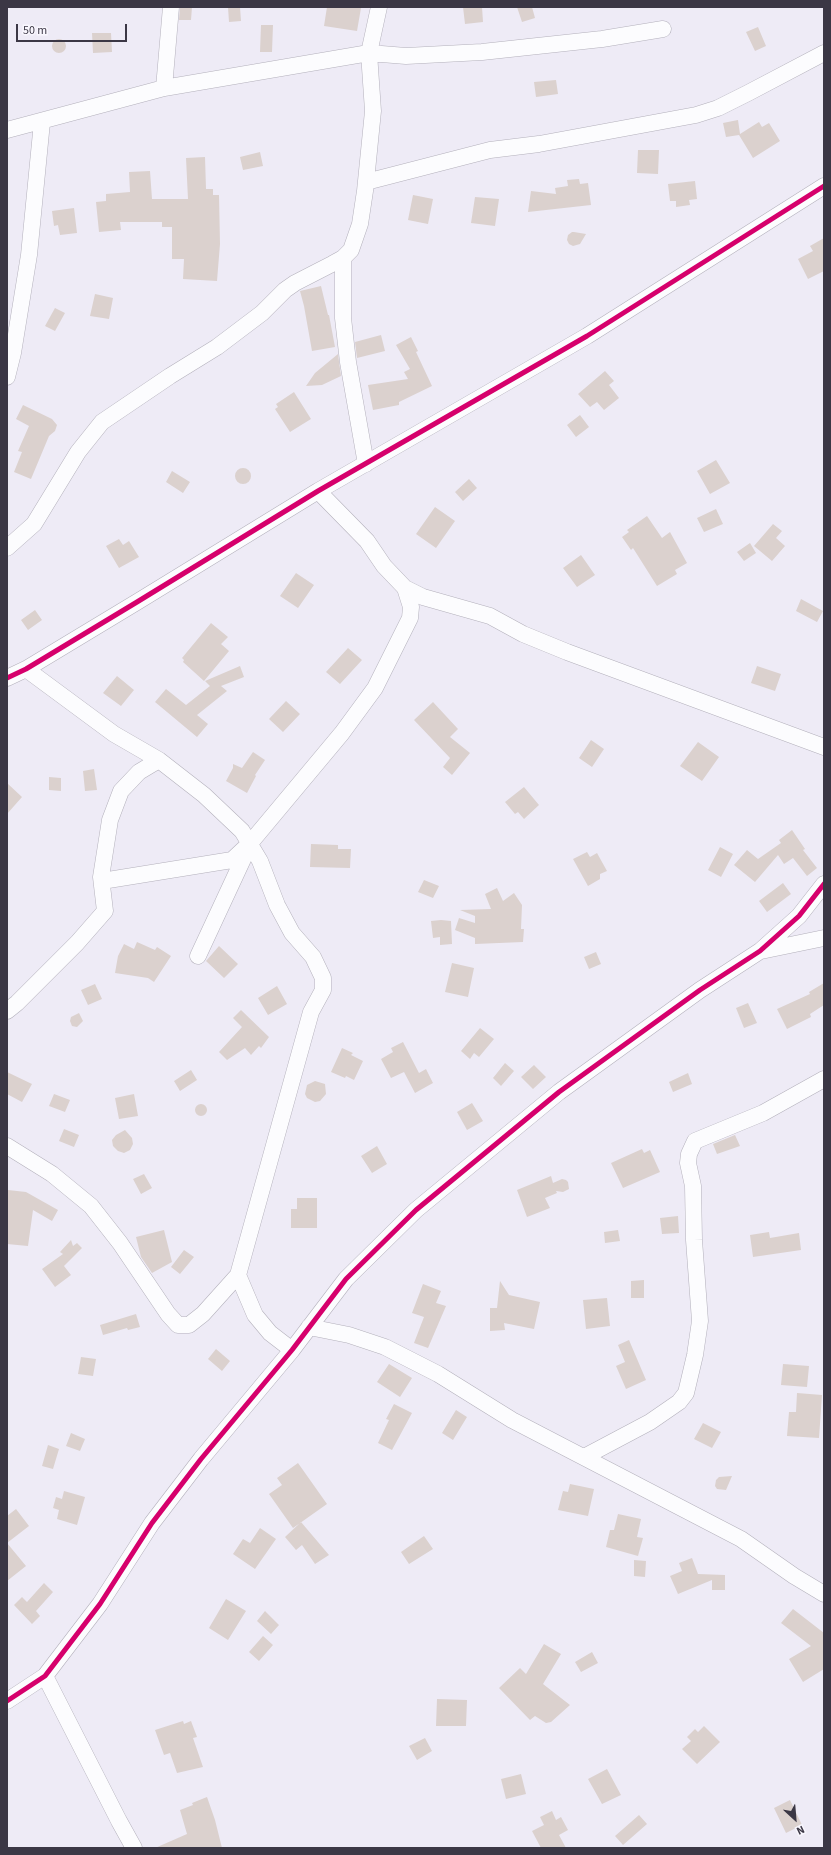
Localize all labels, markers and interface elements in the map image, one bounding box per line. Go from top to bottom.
scale bar [18,16,129,42]
text: 50 m [23,22,47,39]
north arrow [775,1799,815,1839]
text: N [794,1822,807,1839]

